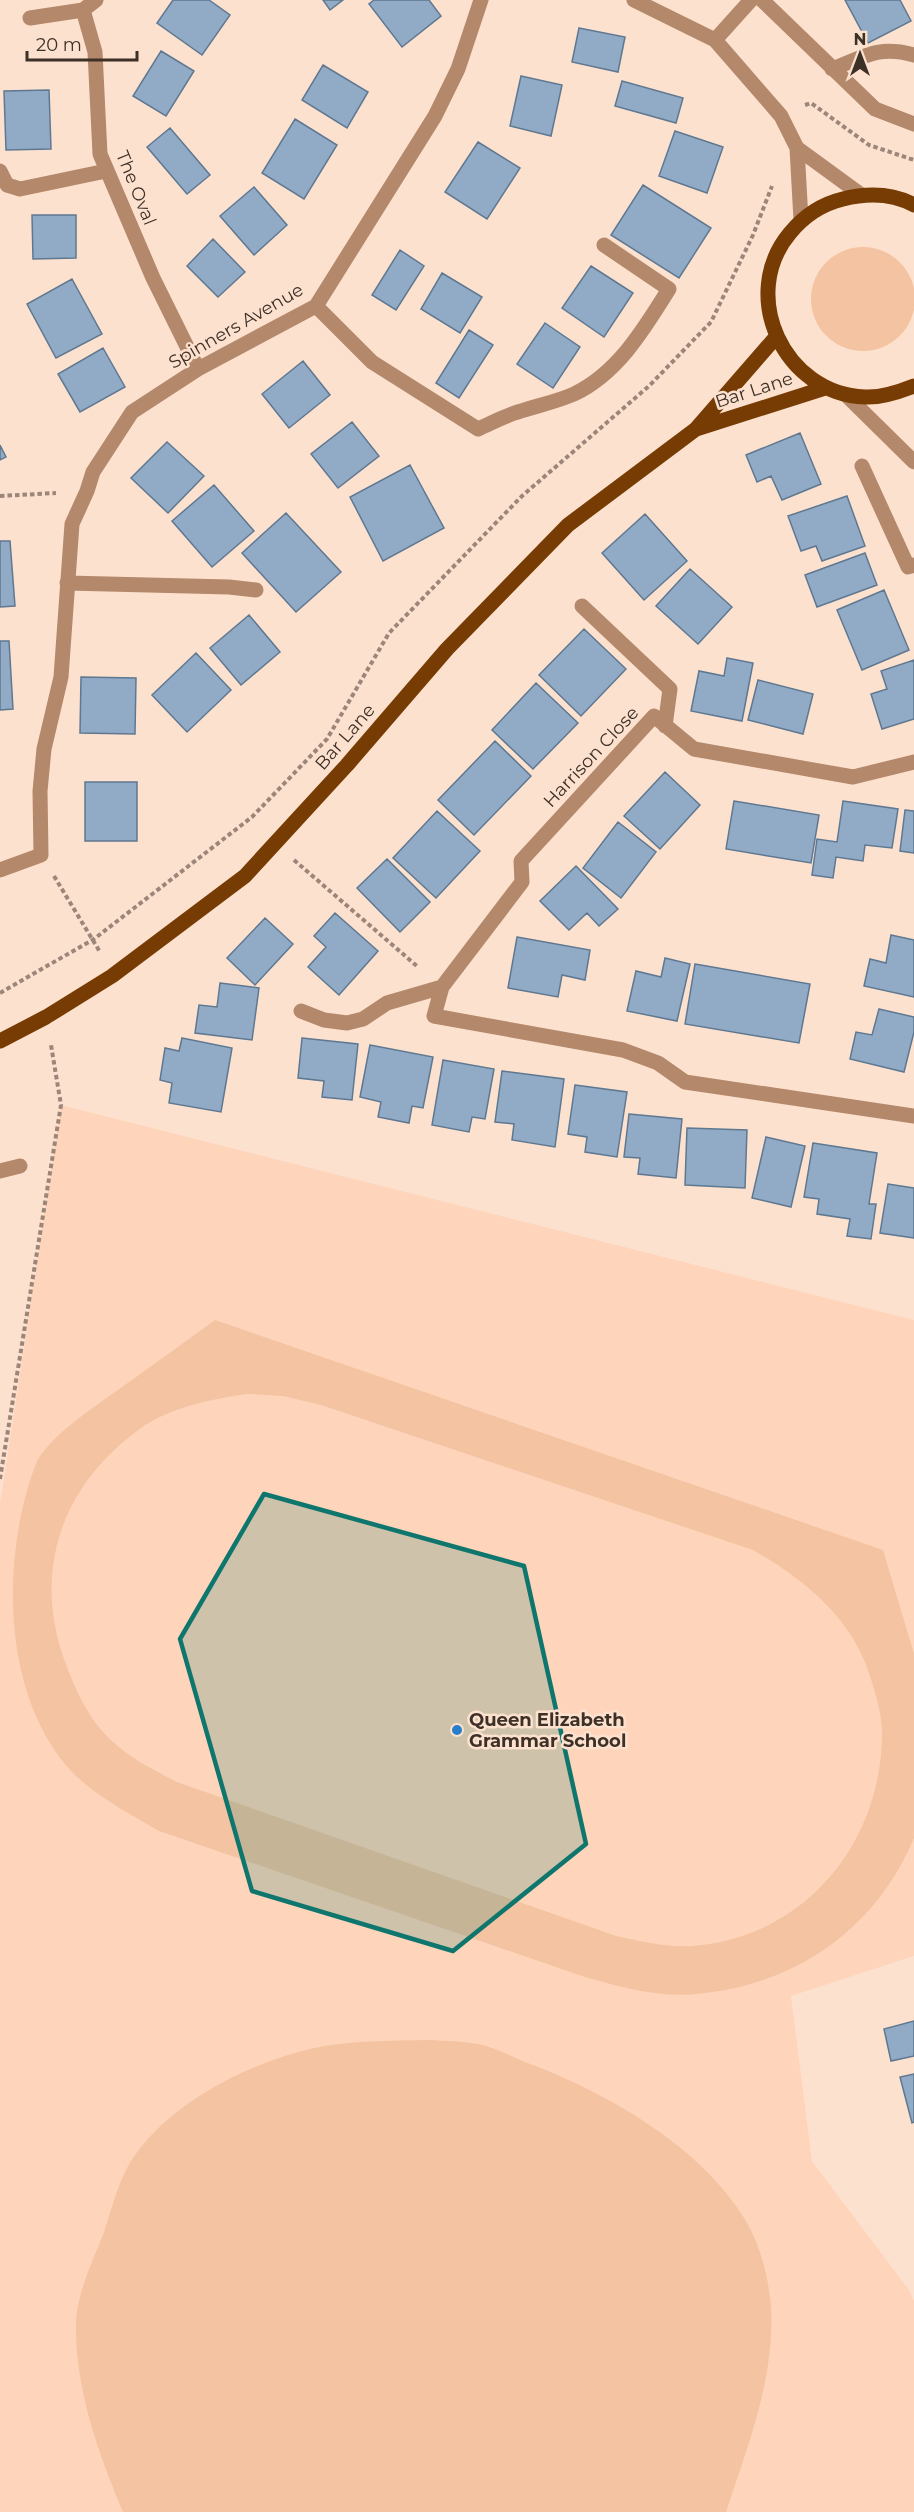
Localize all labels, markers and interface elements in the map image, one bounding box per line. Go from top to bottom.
scale bar [27,24,136,62]
north arrow [830,24,890,84]
text: N [854,30,866,49]
text: 20 m [36,34,82,56]
street label: The Oval [111,148,161,228]
street label: Spinners Avenue [165,278,307,374]
street label: Bar Lane [712,367,796,413]
street label: Bar Lane [310,699,380,775]
street label: Harrison Close [539,702,643,812]
place label: Queen Elizabeth Grammar School [469,1709,626,1752]
marker: Queen Elizabeth Grammar School [450,1723,464,1737]

